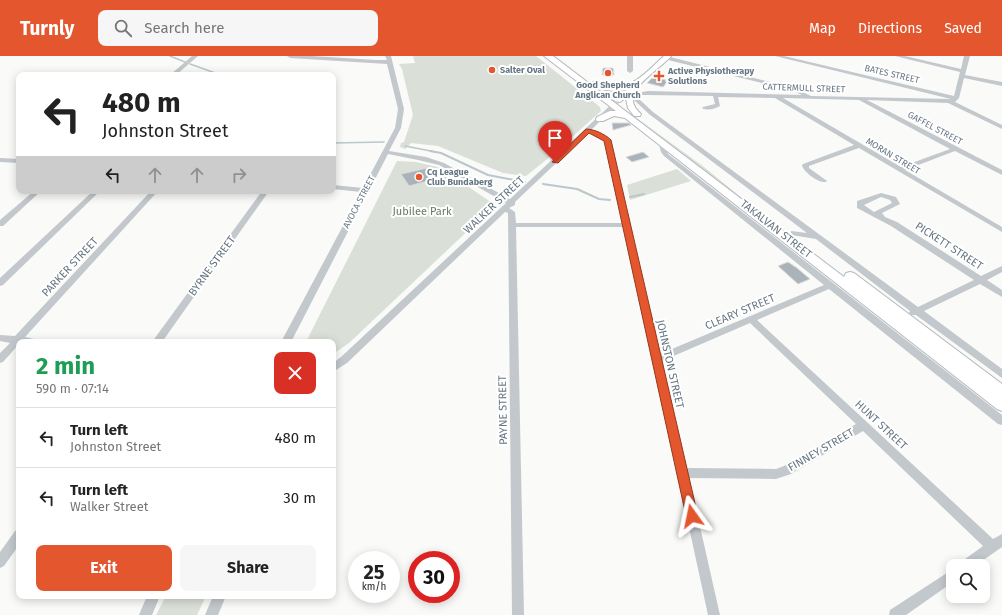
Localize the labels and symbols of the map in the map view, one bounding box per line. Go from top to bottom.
street label: BATES STREET [864,63,921,85]
marker: Salter Oval [487,65,497,75]
place label: Salter Oval [500,65,545,75]
place label: Active Physiotherapy Solutions [667,66,755,86]
marker: Good Shepherd Anglican Church [603,68,613,78]
marker: Active Physiotherapy Solutions [653,70,665,82]
place label: Good Shepherd Anglican Church [574,80,641,100]
street label: CATTERMULL STREET [762,82,846,94]
street label: GAFFEL STREET [906,109,964,147]
pin [538,121,572,162]
street label: MORAN STREET [864,136,922,176]
place label: Cq League Club Bundaberg [427,167,492,187]
marker: Cq League Club Bundaberg [414,172,424,182]
street label: WALKER STREET [461,173,527,236]
street label: AVOCA STREET [341,174,377,230]
street label: TAKALVAN STREET [738,197,815,261]
park label: Jubilee Park [392,205,452,218]
street label: PICKETT STREET [913,219,986,273]
street label: BYRNE STREET [186,233,238,299]
street label: PARKER STREET [39,234,101,299]
street label: CLEARY STREET [703,291,777,333]
street label: JOHNSTON STREET [653,318,687,410]
street label: PAYNE STREET [496,375,510,445]
street label: HUNT STREET [852,398,910,453]
street label: FINNEY STREET [786,426,857,474]
position arrow [671,495,713,537]
speed limit sign: 30 [408,551,460,603]

